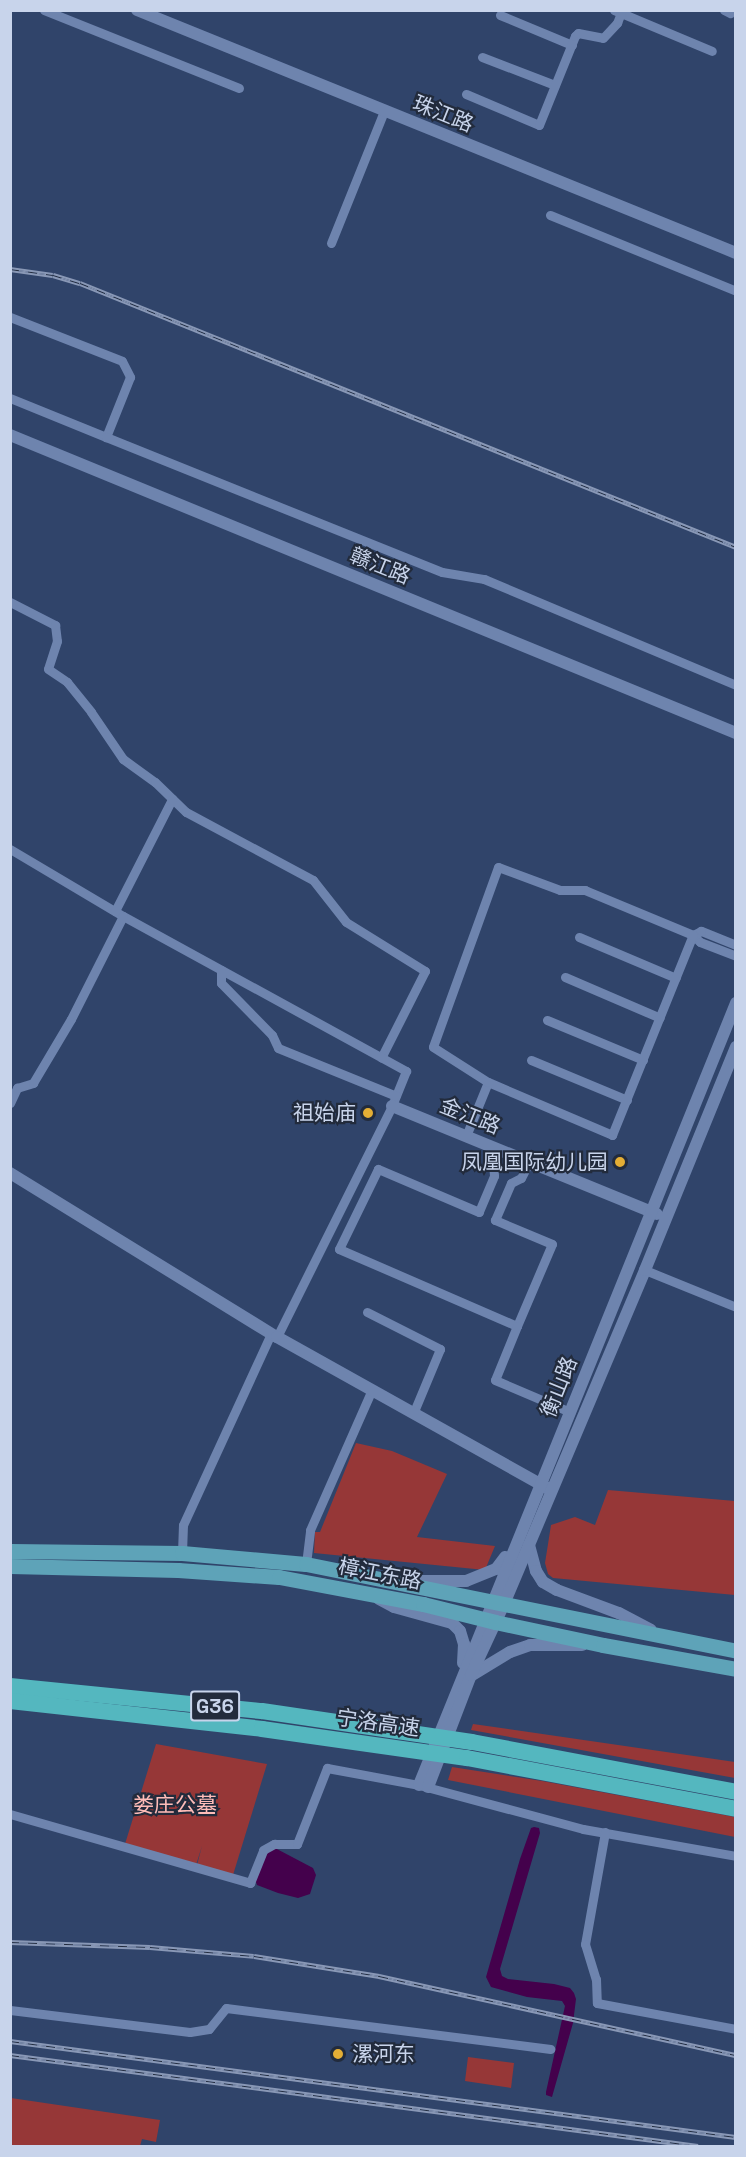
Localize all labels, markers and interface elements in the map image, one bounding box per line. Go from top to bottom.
street label: 珠江路 [409,91,477,137]
street label: 赣江路 [346,543,414,589]
street label: 金江路 [436,1093,504,1139]
place label: 祖始庙 [293,1100,356,1126]
marker: 祖始庙 [361,1106,375,1120]
place label: 凤凰国际幼儿园 [461,1149,608,1175]
marker: 凤凰国际幼儿园 [613,1155,627,1169]
street label: 衡山路 [536,1353,582,1421]
street label: 樟江东路 [336,1554,424,1594]
road number: G36 [190,1689,240,1723]
street label: 宁洛高速 [335,1705,421,1741]
park label: 娄庄公墓 [133,1792,217,1818]
place label: 漯河东 [352,2041,415,2067]
marker: 漯河东 [329,2045,347,2063]

